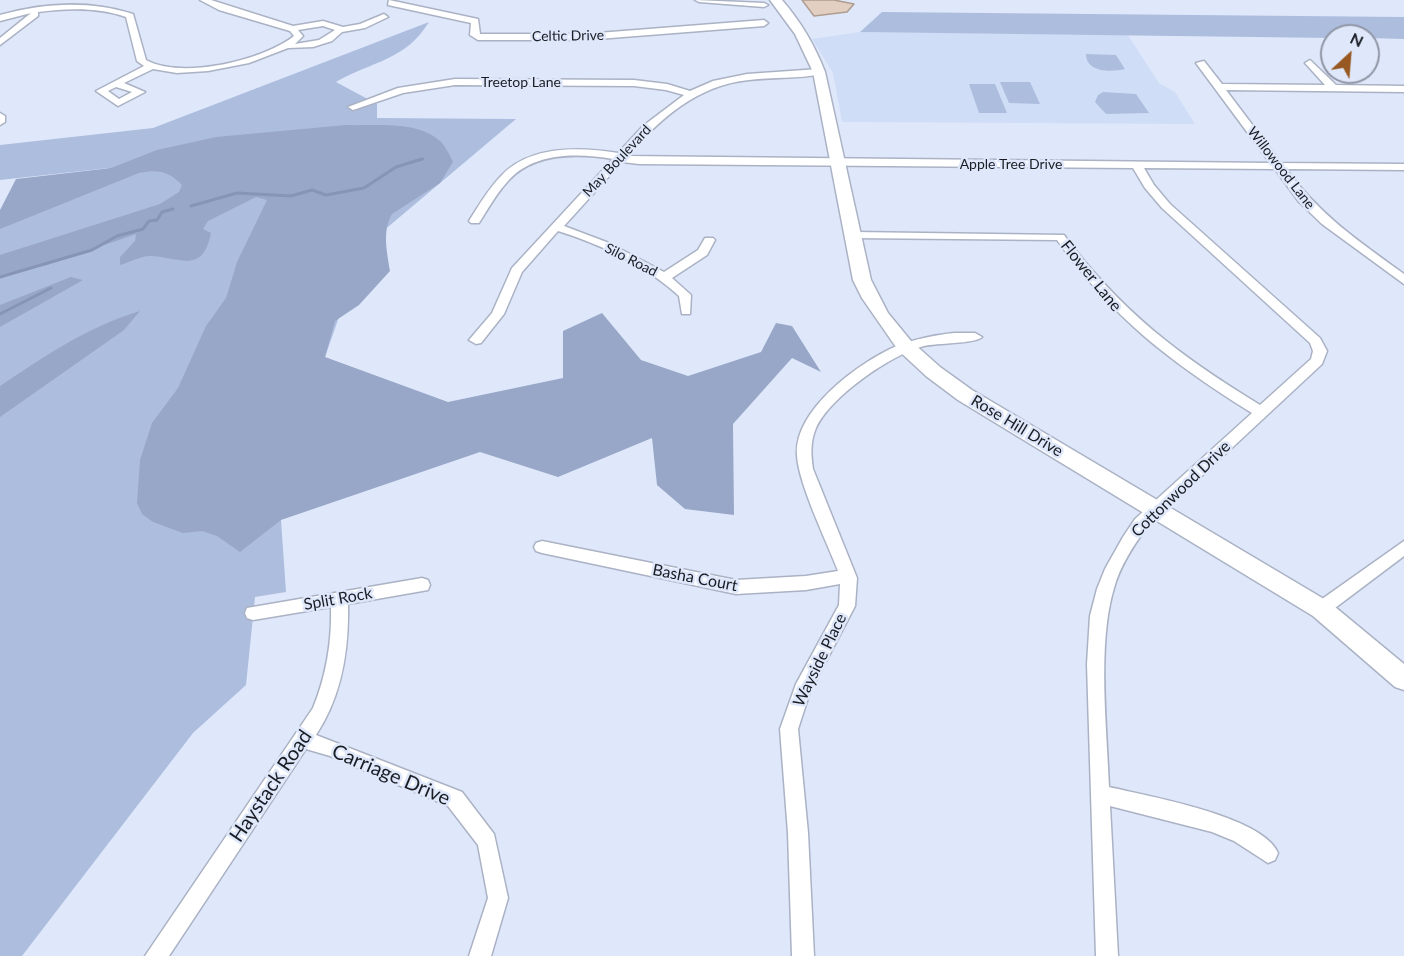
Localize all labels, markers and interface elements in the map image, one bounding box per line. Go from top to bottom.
north arrow [1320,24,1380,84]
street label: Celtic Drive [532,27,604,45]
text: N [1348,28,1367,50]
street label: Treetop Lane [481,74,561,90]
street label: May Boulevard [579,122,655,200]
street label: Willowood Lane [1244,124,1318,212]
street label: Apple Tree Drive [960,156,1062,172]
street label: Flower Lane [1056,237,1126,315]
street label: Silo Road [602,240,660,280]
street label: Rose Hill Drive [968,391,1066,461]
street label: Cottonwood Drive [1128,437,1234,541]
street label: Basha Court [651,560,739,596]
street label: Split Rock [302,584,374,614]
street label: Wayside Place [789,610,851,710]
street label: Haystack Road [225,726,317,846]
street label: Carriage Drive [328,739,454,811]

